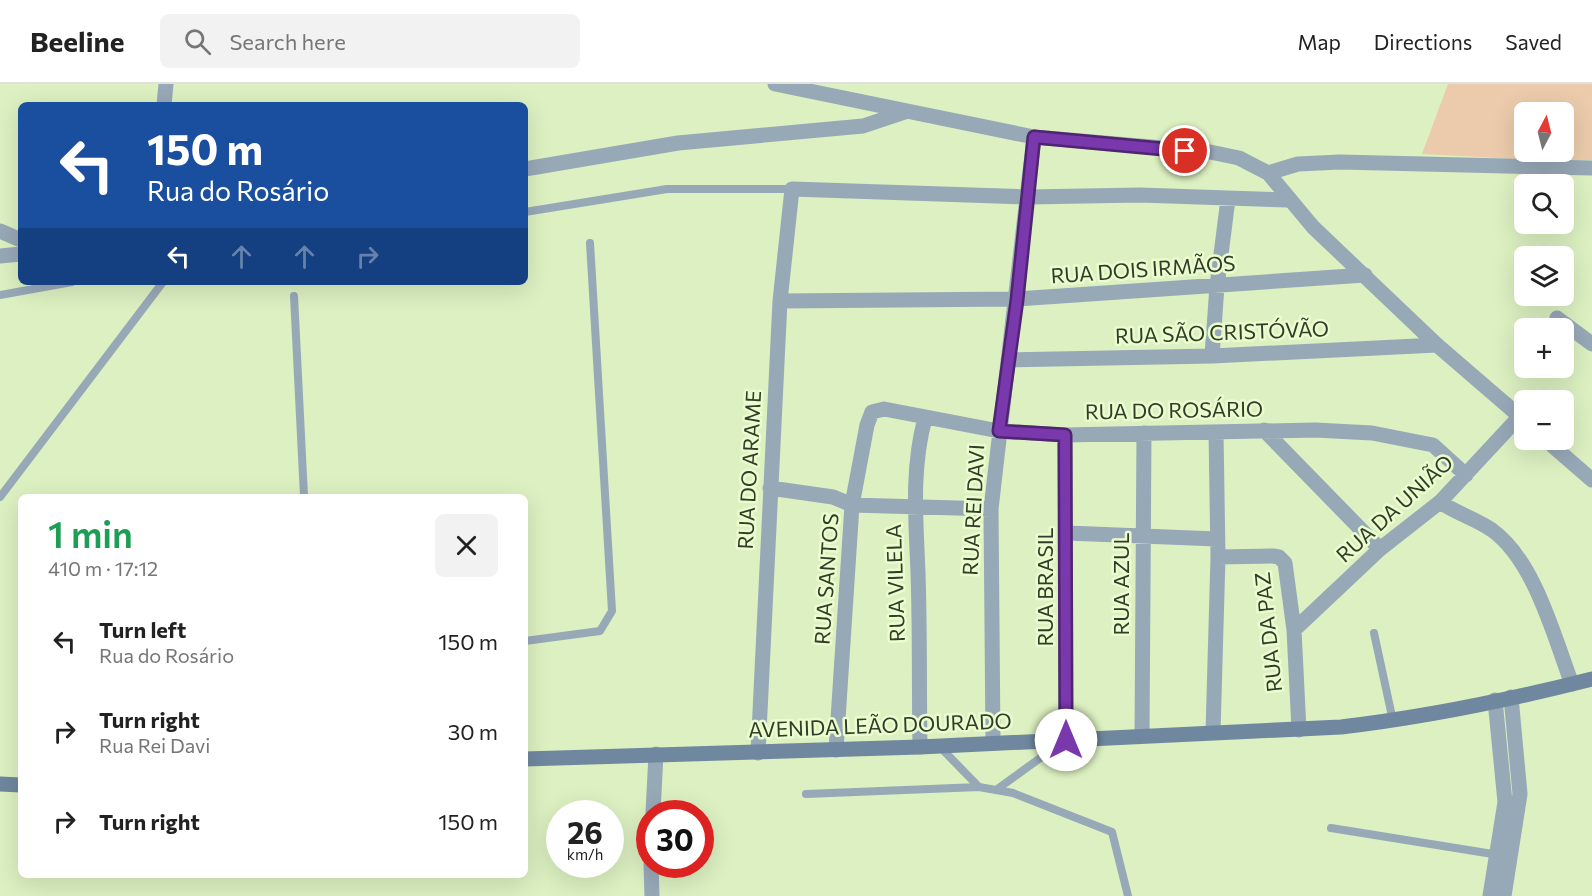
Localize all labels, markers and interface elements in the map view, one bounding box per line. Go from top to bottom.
search box [160,14,580,68]
text: Beeline [30,24,124,58]
icon: search [181,25,214,58]
text: Search here [229,28,346,55]
text: Map [1298,29,1341,54]
text: Directions [1374,29,1472,54]
text: Saved [1505,29,1562,54]
north arrow [1514,102,1574,162]
map controls [1514,102,1574,450]
text: 150 m [147,122,263,174]
pin [1159,125,1210,176]
icon: left [48,126,126,204]
icon: arrive [1168,134,1201,167]
text: Rua do Rosário [147,174,329,207]
button: search [1514,174,1574,234]
icon: left [162,240,195,273]
icon: ahead [225,240,258,273]
icon: ahead [288,240,321,273]
icon: right [351,240,384,273]
button: layers [1514,246,1574,306]
street label: RUA DOIS IRMÃOS [1050,250,1236,287]
street label: RUA SÃO CRISTÓVÃO [1115,315,1329,348]
button: + [1514,318,1574,378]
street label: RUA DO ARAME [732,390,765,550]
button: − [1514,390,1574,450]
street label: RUA DO ROSÁRIO [1085,395,1263,424]
street label: RUA REI DAVI [957,444,988,576]
street label: RUA DA UNIÃO [1331,449,1457,567]
text: 1 min [48,511,133,555]
street label: RUA SANTOS [808,512,843,645]
button: close [435,514,498,577]
street label: RUA VILELA [880,524,909,643]
street label: RUA BRASIL [1032,527,1057,647]
street label: RUA AZUL [1108,533,1133,635]
text: 410 m · 17:12 [48,556,158,580]
street label: RUA DA PAZ [1249,571,1286,694]
text: Turn left [99,616,186,643]
icon: left [48,625,81,658]
text: 150 m [438,628,498,655]
text: Rua do Rosário [99,643,234,667]
text: Turn right [99,706,200,733]
street label: AVENIDA LEÃO DOURADO [748,707,1012,742]
position arrow [1034,708,1098,772]
icon: right [48,715,81,748]
text: 30 m [448,718,498,745]
text: Rua Rei Davi [99,733,210,757]
speed limit sign: 30 [636,800,714,878]
icon: right [48,805,81,838]
text: Turn right [99,808,200,835]
text: 150 m [438,808,498,835]
text: 26 [567,813,603,850]
text: km/h [567,845,603,863]

